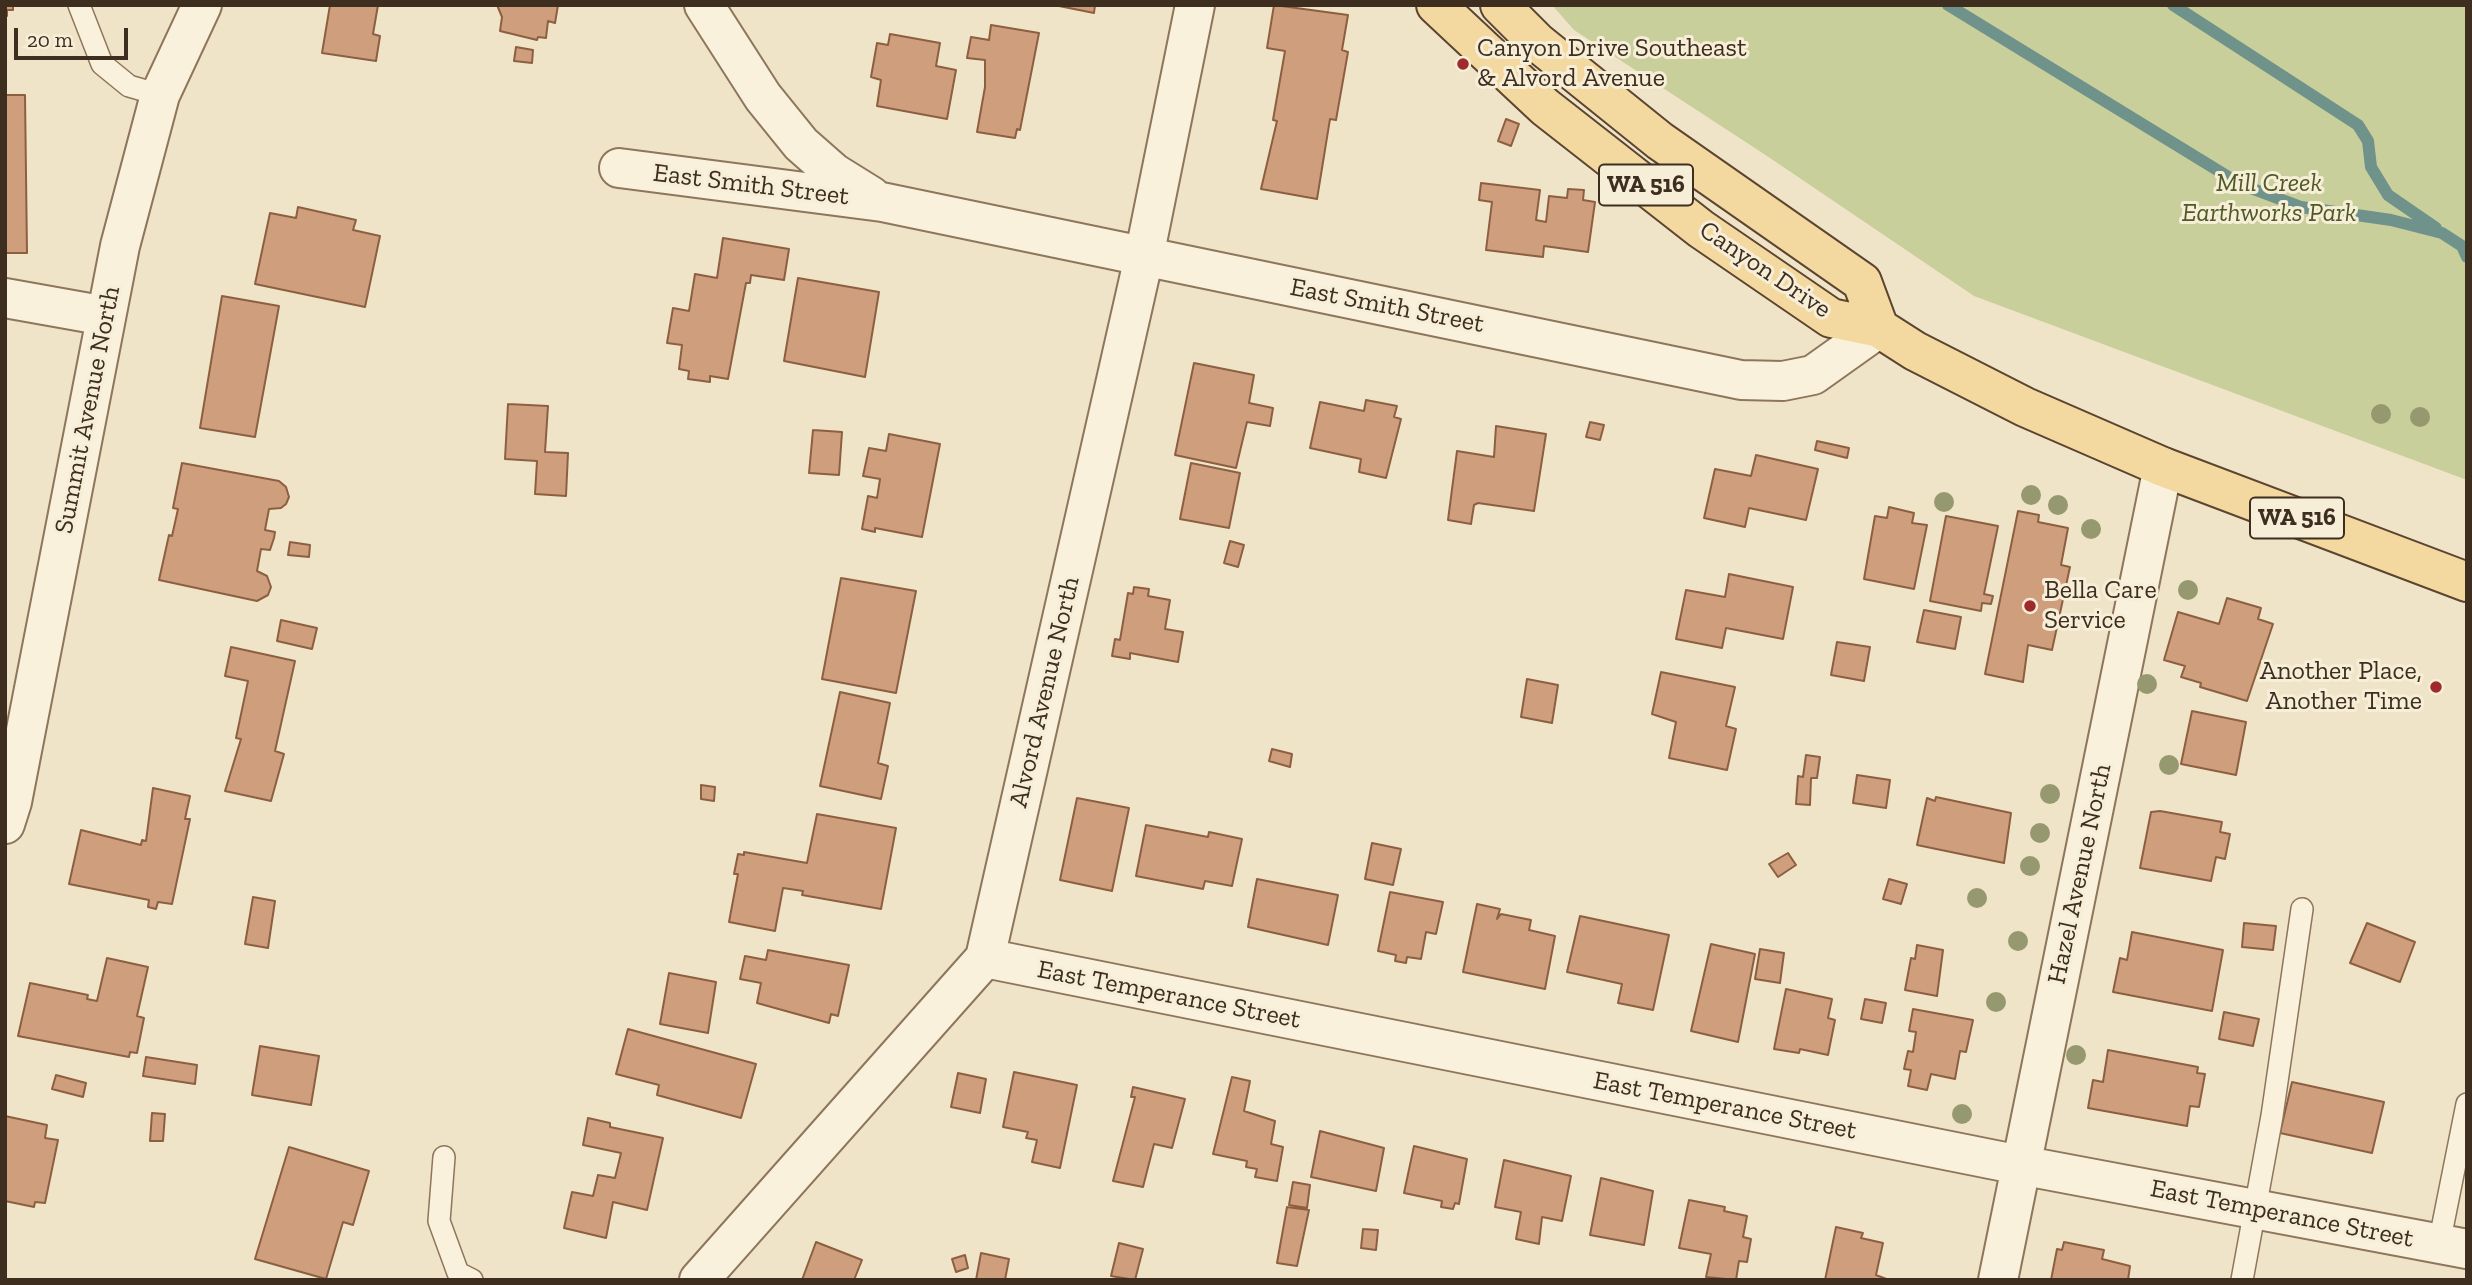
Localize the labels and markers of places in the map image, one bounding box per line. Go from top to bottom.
place label: Canyon Drive Southeast & Alvord Avenue [1477,33,1747,94]
marker: Canyon Drive Southeast & Alvord Avenue [1455,56,1471,72]
place label: Bella Care Service [2044,575,2157,636]
marker: Bella Care Service [2022,598,2038,614]
place label: Another Place, Another Time [2260,656,2422,718]
marker: Another Place, Another Time [2428,679,2444,695]

